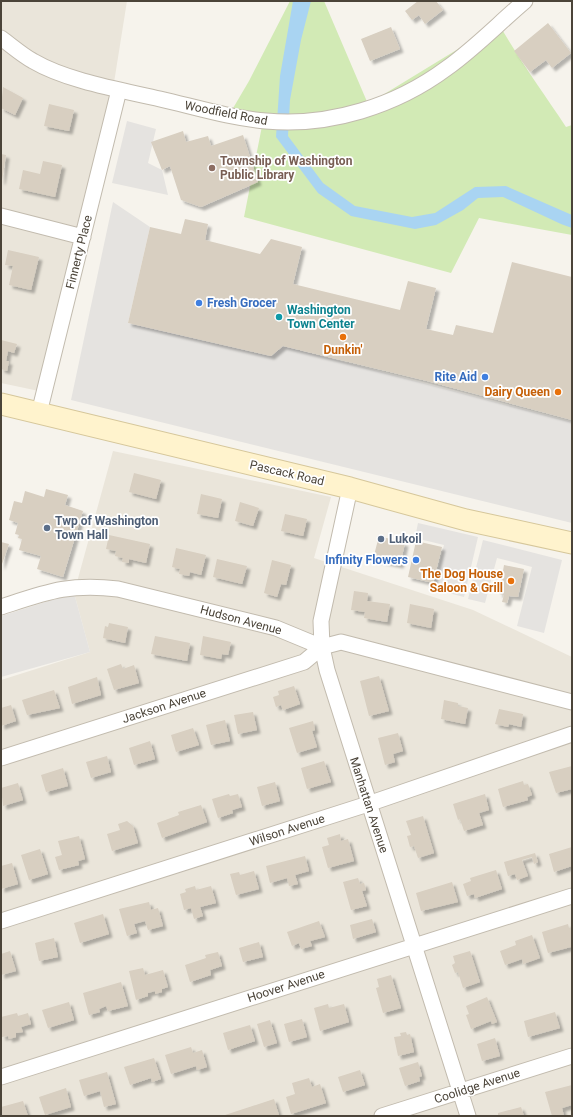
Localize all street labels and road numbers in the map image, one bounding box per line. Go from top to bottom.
street label: Woodfield Road [183,98,269,128]
street label: Finnerty Place [63,214,95,290]
street label: Pascack Road [248,458,326,488]
street label: Hudson Avenue [199,602,283,638]
street label: Jackson Avenue [120,686,208,726]
street label: Manhattan Avenue [347,755,391,855]
street label: Wilson Avenue [248,811,326,849]
street label: Hoover Avenue [246,967,326,1005]
street label: Coolidge Avenue [432,1066,522,1106]

